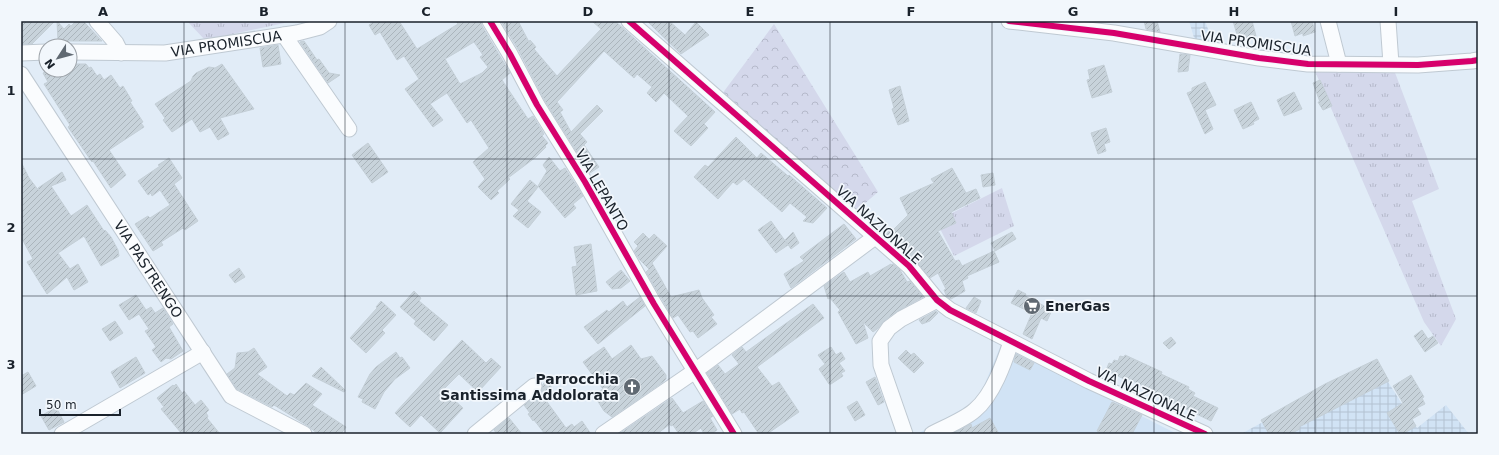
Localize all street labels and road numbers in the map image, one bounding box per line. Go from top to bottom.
street label: VIA PROMISCUA [170,27,283,60]
street label: VIA PROMISCUA [1200,27,1313,59]
street label: VIA LEPANTO [572,146,632,234]
street label: VIA NAZIONALE [833,183,925,267]
street label: VIA PASTRENGO [111,217,186,321]
street label: VIA NAZIONALE [1093,364,1199,424]

